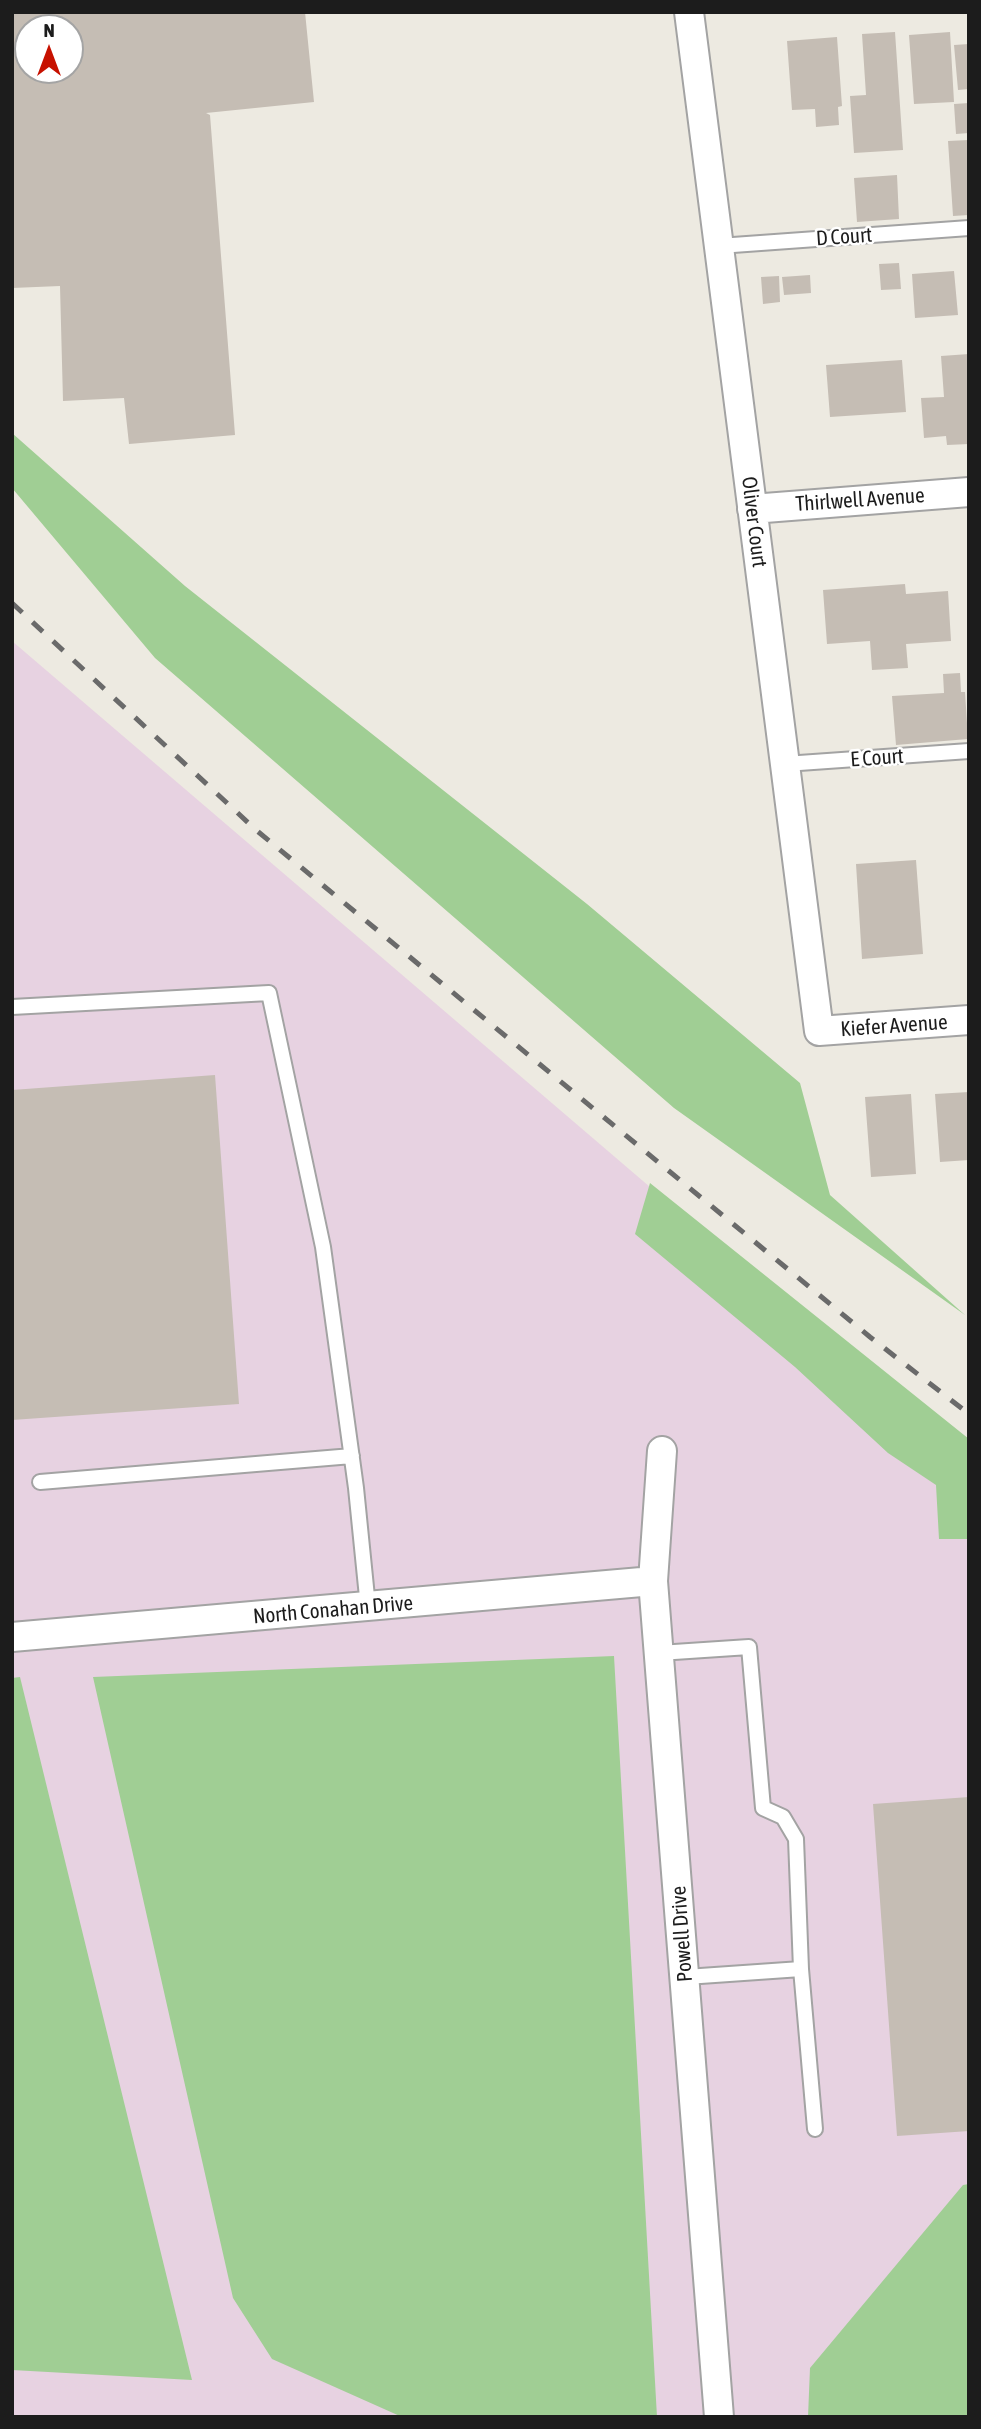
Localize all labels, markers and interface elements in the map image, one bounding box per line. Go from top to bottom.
north arrow [14,14,84,84]
text: N [43,19,55,41]
street label: D Court [815,222,873,252]
street label: Oliver Court [736,475,772,569]
street label: Thirlwell Avenue [795,483,925,517]
street label: E Court [850,744,904,772]
street label: Kiefer Avenue [840,1010,948,1042]
street label: North Conahan Drive [252,1590,414,1630]
street label: Powell Drive [666,1885,698,1983]

